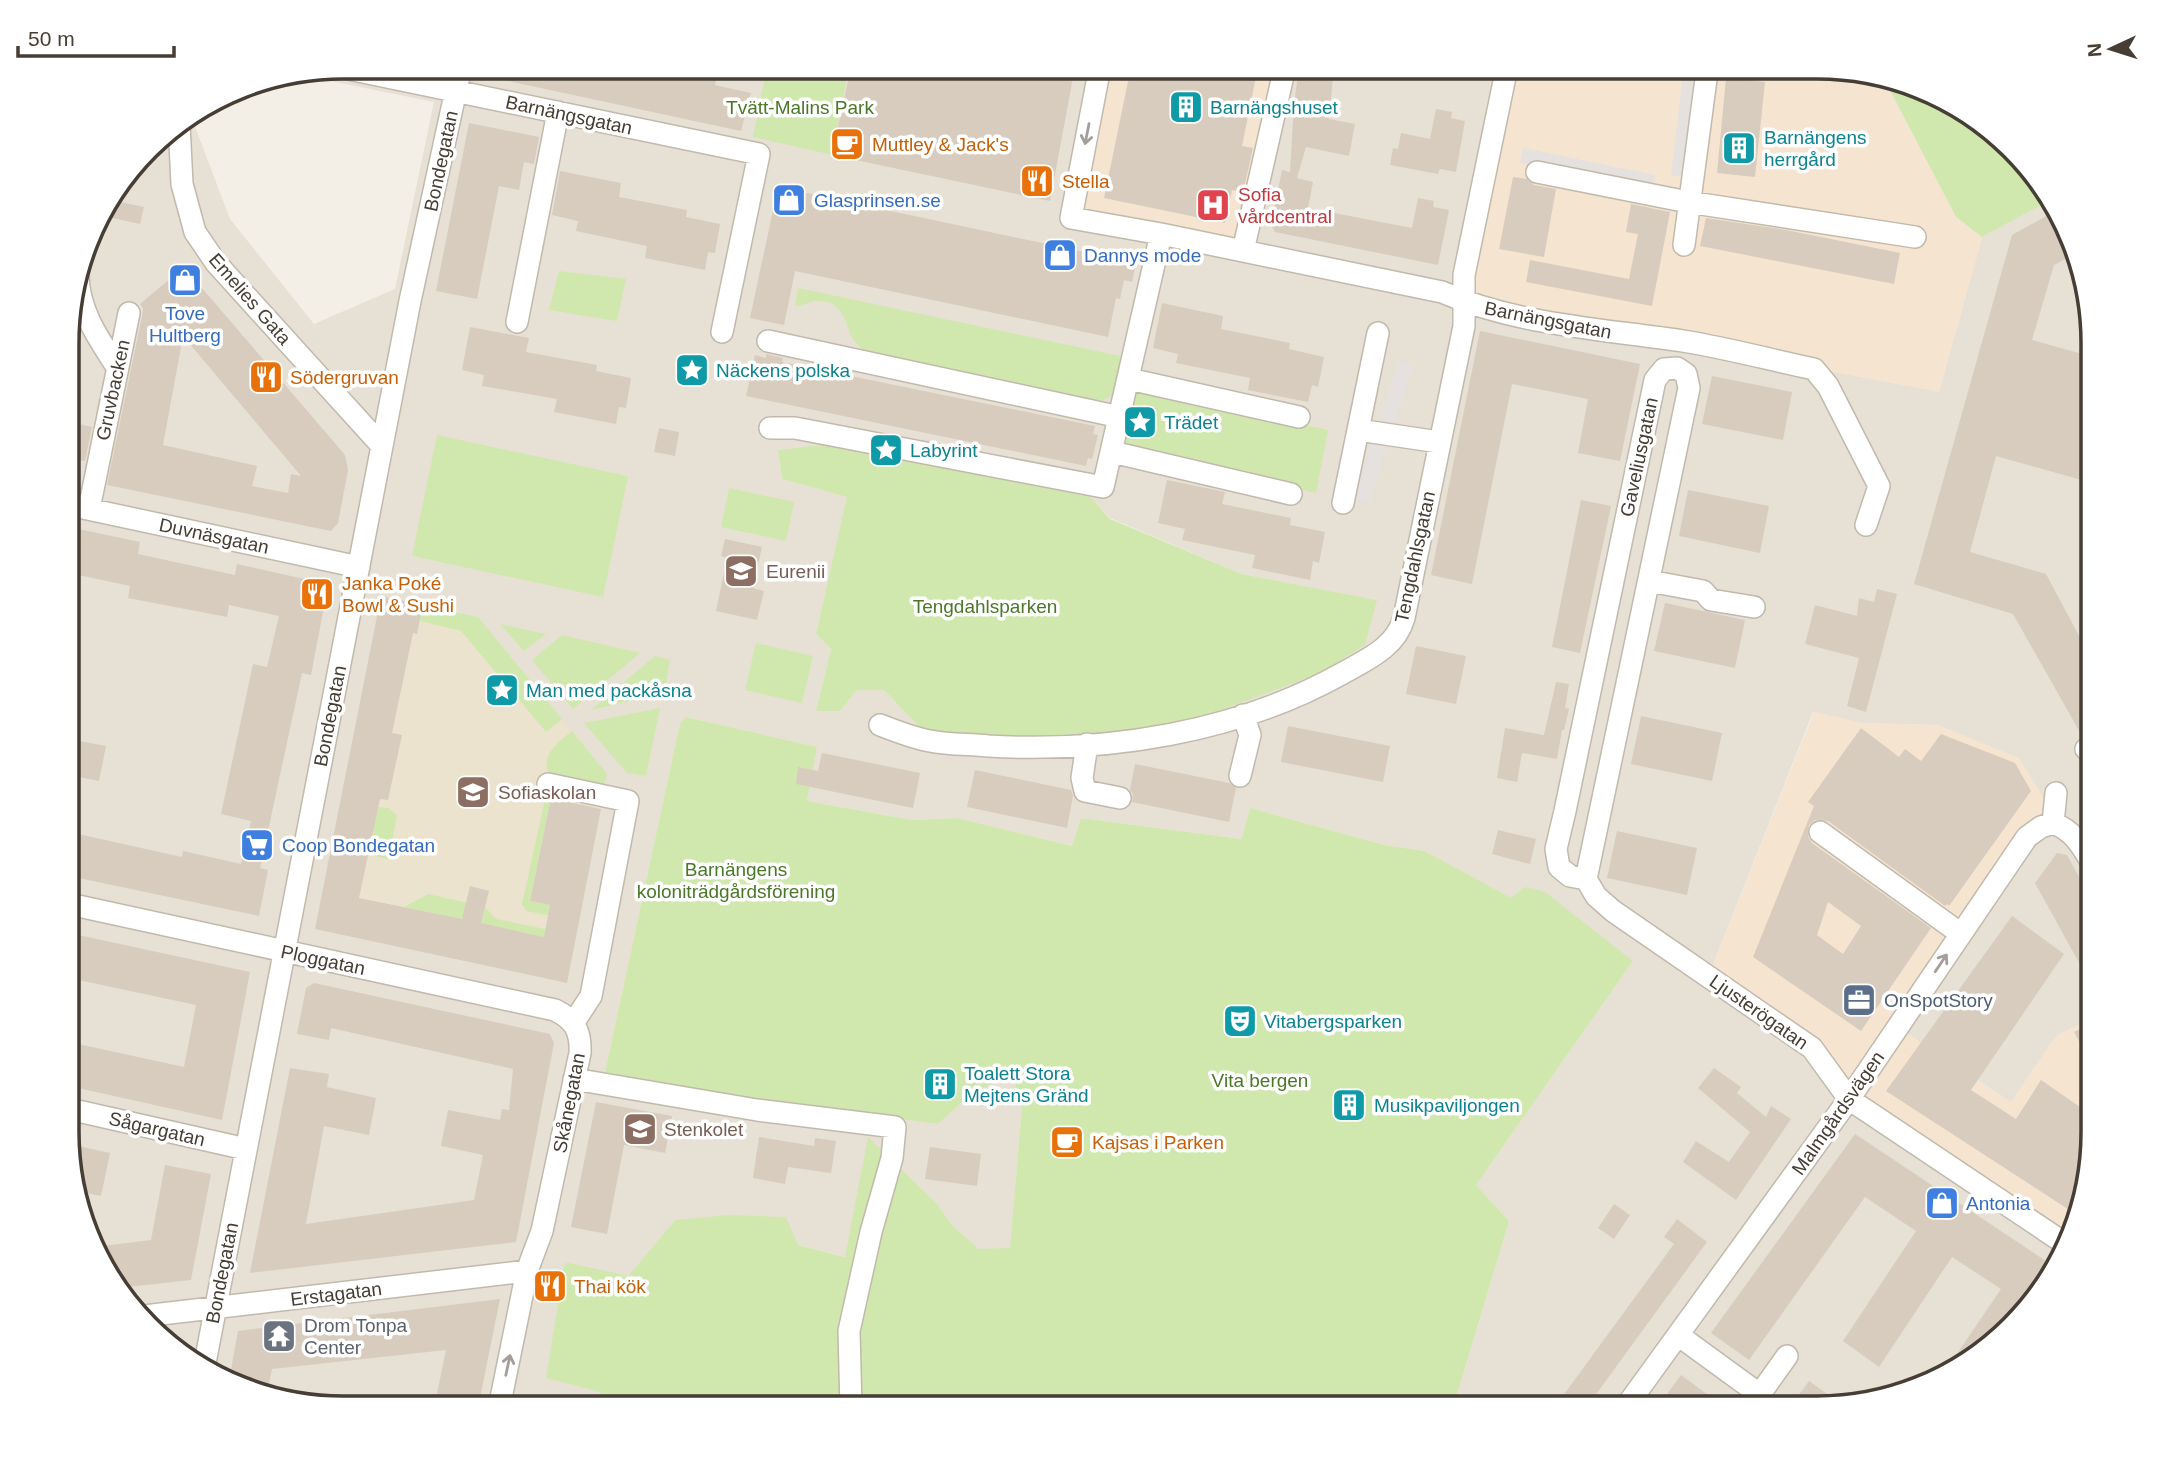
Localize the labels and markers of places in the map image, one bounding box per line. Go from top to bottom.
building icon: Barnängshuset [1167,88,1205,126]
place label: Barnängshuset [1210,97,1339,118]
cafe icon: Muttley & Jack's [828,125,866,163]
place label: Barnängens herrgård [1764,127,1866,170]
building icon: Barnängens herrgård [1720,129,1758,167]
place label: Muttley & Jack's [872,134,1009,155]
restaurant icon: Stella [1018,162,1056,200]
place label: Stella [1062,171,1110,192]
shop icon: Glasprinsen.se [770,181,808,219]
place label: Sofia vårdcentral [1238,184,1332,227]
hospital icon: Sofia vårdcentral [1194,186,1232,224]
place label: Glasprinsen.se [814,190,941,211]
shop icon: Dannys mode [1041,236,1079,274]
place label: Dannys mode [1084,245,1201,266]
shop icon: Tove Hultberg [166,261,204,299]
place label: Tove Hultberg [149,303,221,346]
place icon: Näckens polska [673,351,711,389]
restaurant icon: Södergruvan [247,358,285,396]
place label: Näckens polska [716,360,851,381]
place label: Södergruvan [290,367,399,388]
place icon: Trädet [1121,403,1159,441]
place label: Trädet [1164,412,1219,433]
place icon: Labyrint [867,431,905,469]
place label: Labyrint [910,440,978,461]
school or university icon: Eurenii [722,552,760,590]
place label: Eurenii [766,561,825,582]
place label: Janka Poké Bowl & Sushi [342,573,454,616]
restaurant icon: Janka Poké Bowl & Sushi [298,575,336,613]
place icon: Man med packåsna [483,671,521,709]
place label: Man med packåsna [526,680,692,701]
school or university icon: Sofiaskolan [454,773,492,811]
place label: Sofiaskolan [498,782,596,803]
supermarket icon: Coop Bondegatan [238,826,276,864]
place label: Coop Bondegatan [282,835,435,856]
office icon: OnSpotStory [1840,981,1878,1019]
place label: OnSpotStory [1884,990,1993,1011]
theatre icon: Vitabergsparken [1221,1002,1259,1040]
place label: Vitabergsparken [1264,1011,1402,1032]
place label: Toalett Stora Mejtens Gränd [964,1063,1089,1106]
building icon: Toalett Stora Mejtens Gränd [921,1065,959,1103]
building icon: Musikpaviljongen [1330,1086,1368,1124]
place label: Musikpaviljongen [1374,1095,1520,1116]
school or university icon: Stenkolet [621,1110,659,1148]
place label: Stenkolet [664,1119,744,1140]
cafe icon: Kajsas i Parken [1048,1123,1086,1161]
place label: Kajsas i Parken [1092,1132,1224,1153]
shop icon: Antonia [1923,1184,1961,1222]
place label: Antonia [1966,1193,2031,1214]
restaurant icon: Thai kök [531,1267,569,1305]
place label: Thai kök [574,1276,646,1297]
place label: Drom Tonpa Center [304,1315,408,1358]
temple icon: Drom Tonpa Center [260,1317,298,1355]

